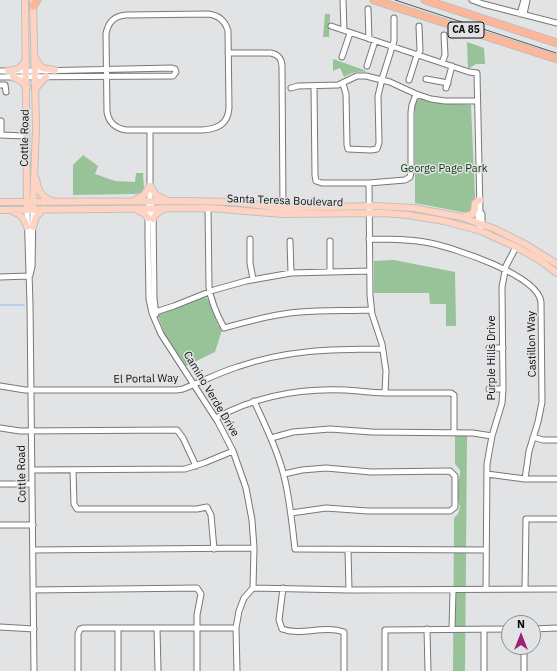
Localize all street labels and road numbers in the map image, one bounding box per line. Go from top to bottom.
road number: CA 85 [448,22,484,38]
street label: Cottle Road [18,109,32,167]
street label: Santa Teresa Boulevard [227,192,343,210]
street label: Castillon Way [525,311,539,377]
street label: Purple Hills Drive [485,316,499,400]
street label: Camino Verde Drive [180,349,242,439]
street label: El Portal Way [113,372,179,386]
street label: Cottle Road [15,445,29,503]

